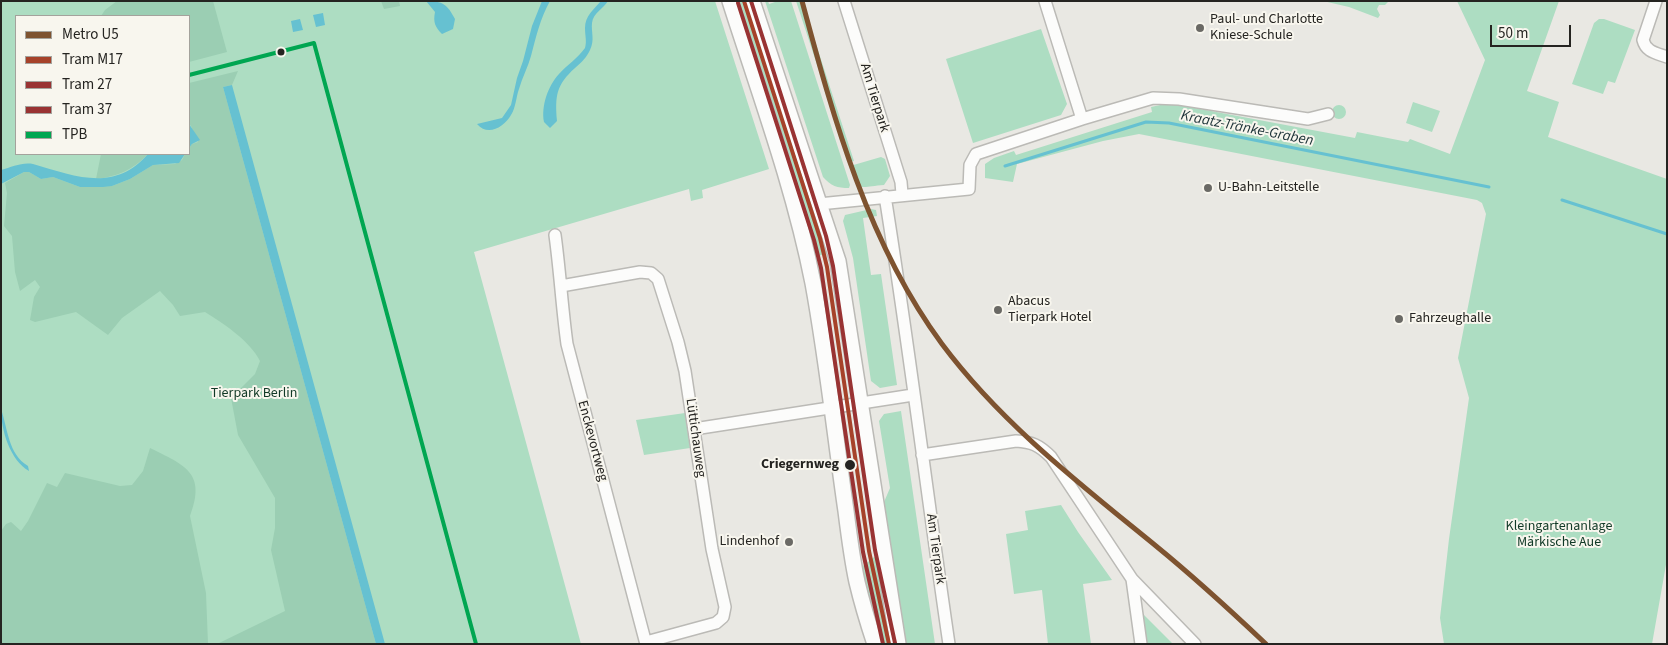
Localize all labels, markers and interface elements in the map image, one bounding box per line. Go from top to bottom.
place label: Paul- und Charlotte Kniese-Schule [1210,12,1323,44]
legend [15,15,190,155]
scale bar [1493,15,1574,47]
marker: Paul- und Charlotte Kniese-Schule [1194,22,1206,34]
text: 50 m [1498,23,1528,44]
text: Metro U5 [62,24,119,45]
unlabelled marker [276,47,286,57]
text: Tram M17 [62,49,123,70]
street label: Am Tierpark [856,62,892,134]
text: Tram 27 [62,74,112,95]
text: Tram 37 [62,99,112,120]
water label: Kraatz-Tränke-Graben [1179,107,1315,151]
text: TPB [62,124,87,145]
place label: U-Bahn-Leitstelle [1218,180,1319,196]
marker: U-Bahn-Leitstelle [1202,182,1214,194]
place label: Abacus Tierpark Hotel [1008,294,1091,326]
marker: Abacus Tierpark Hotel [992,304,1004,316]
place label: Fahrzeughalle [1409,311,1491,327]
marker: Fahrzeughalle [1393,313,1405,325]
park label: Tierpark Berlin [211,386,297,402]
street label: Lüttichauweg [681,397,709,479]
street label: Enckevortweg [573,399,611,483]
place label: Criegernweg [761,457,839,473]
marker: Criegernweg [843,458,857,472]
street label: Am Tierpark [922,513,948,585]
park label: Kleingartenanlage Märkische Aue [1506,519,1612,552]
place label: Lindenhof [719,534,779,550]
marker: Lindenhof [783,536,795,548]

